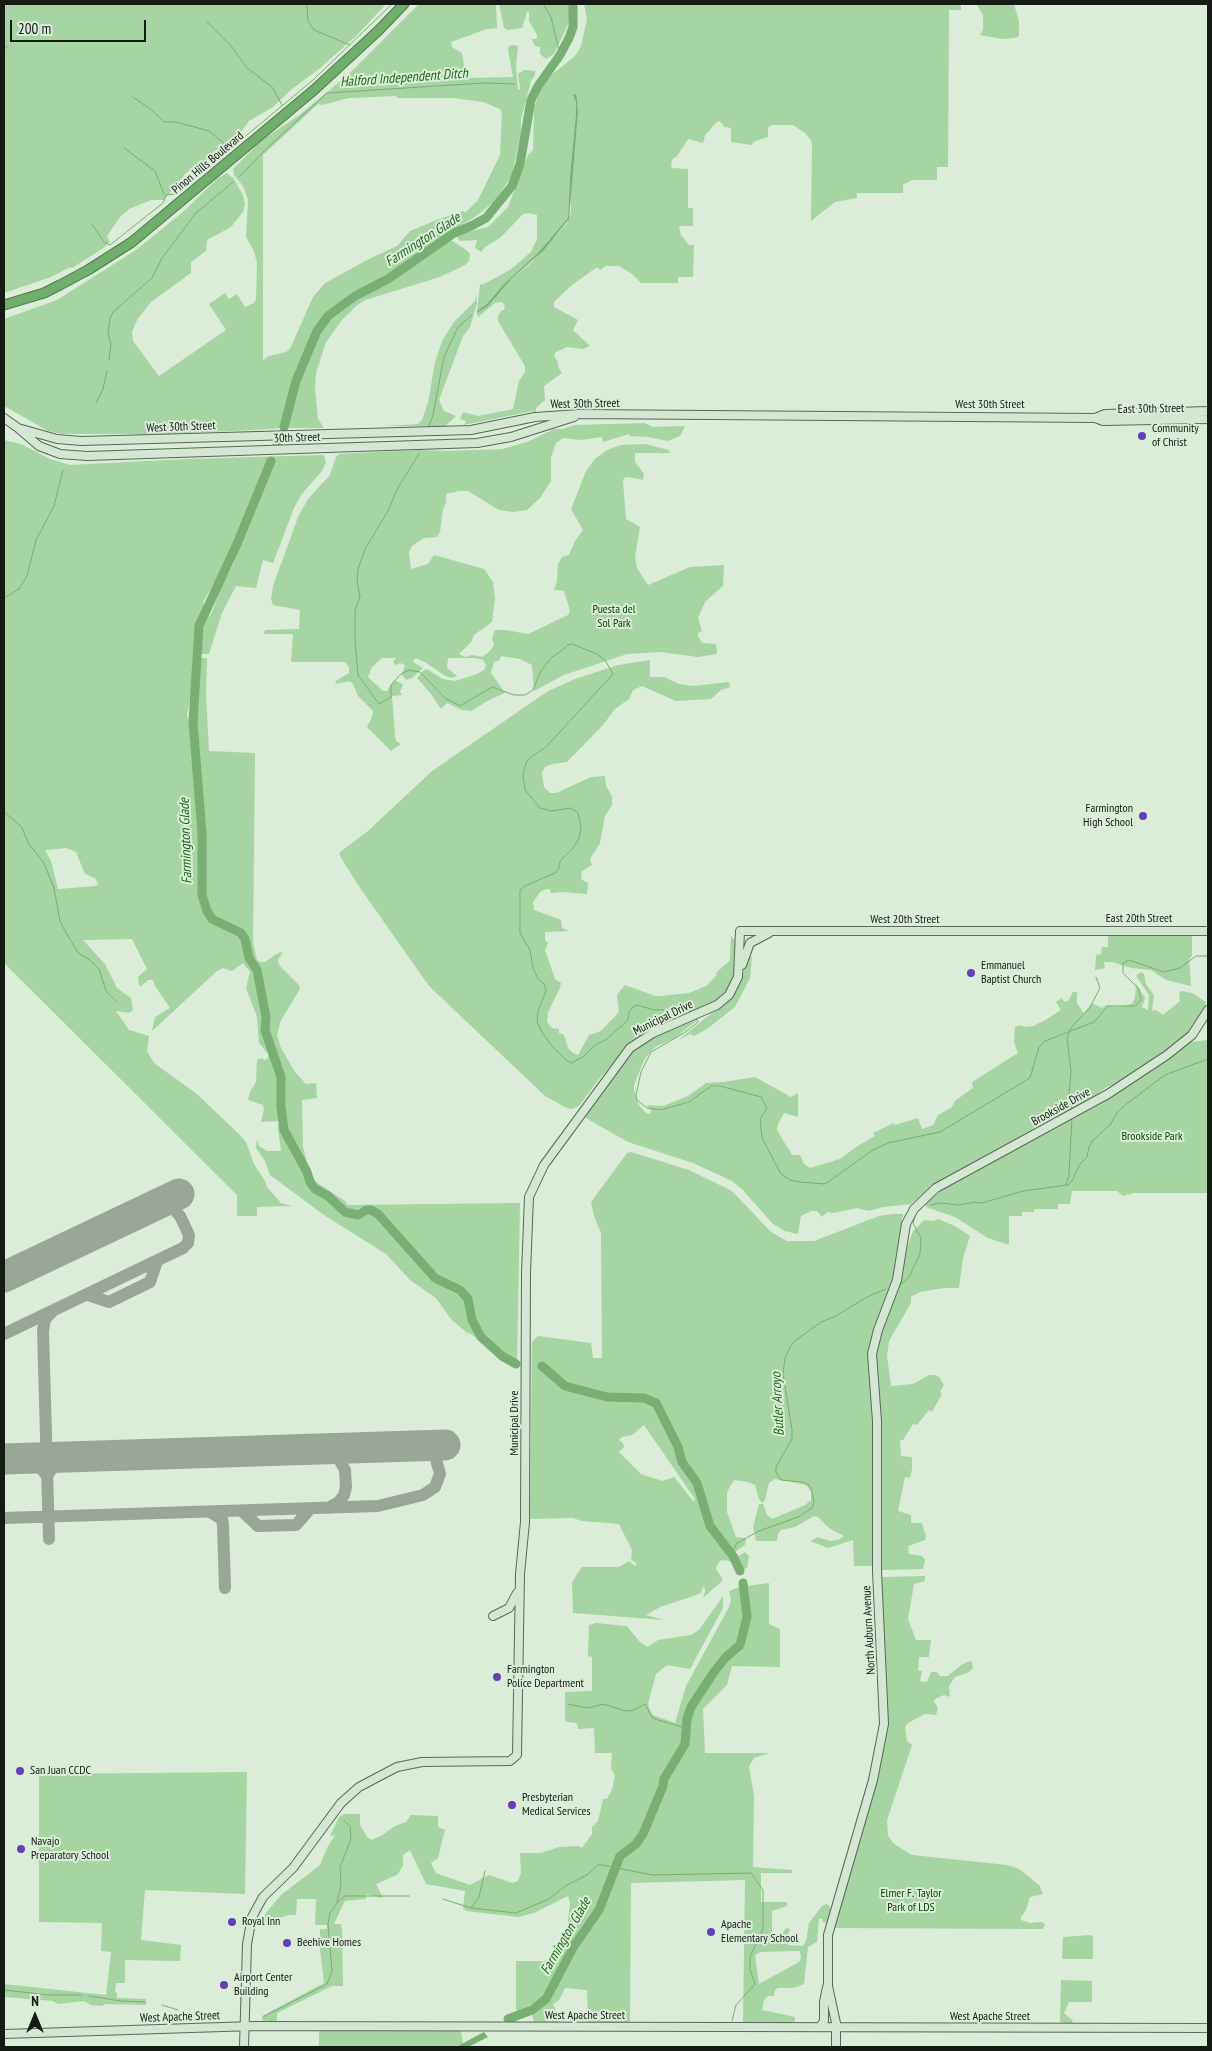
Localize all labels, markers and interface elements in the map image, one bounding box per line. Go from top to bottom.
scale bar [12,10,149,42]
text: 200 m [18,19,51,38]
water label: Halford Independent Ditch [340,65,468,91]
street label: Pinon Hills Boulevard [169,129,247,197]
water label: Farmington Glade [382,210,464,270]
street label: West 30th Street [550,396,620,412]
street label: West 30th Street [955,398,1025,412]
street label: East 30th Street [1118,401,1184,417]
street label: West 30th Street [146,419,216,435]
place label: Community of Christ [1152,422,1199,450]
street label: 30th Street [273,430,321,446]
marker: Community of Christ [1136,430,1148,442]
park label: Puesta del Sol Park [593,603,635,631]
water label: Farmington Glade [176,798,196,884]
place label: Farmington High School [1083,802,1133,830]
marker: Farmington High School [1137,810,1149,822]
street label: East 20th Street [1106,912,1172,926]
street label: West 20th Street [870,913,940,927]
place label: Emmanuel Baptist Church [981,959,1041,987]
marker: Emmanuel Baptist Church [965,967,977,979]
street label: Municipal Drive [631,997,695,1039]
street label: Brookside Drive [1029,1085,1093,1129]
park label: Brookside Park [1121,1130,1183,1144]
water label: Butler Arroyo [768,1372,788,1436]
street label: Municipal Drive [508,1391,522,1455]
street label: North Auburn Avenue [859,1585,879,1675]
place label: Farmington Police Department [507,1663,584,1691]
marker: Farmington Police Department [491,1671,503,1683]
place label: San Juan CCDC [30,1764,91,1778]
marker: San Juan CCDC [14,1765,26,1777]
place label: Presbyterian Medical Services [522,1791,591,1819]
marker: Presbyterian Medical Services [506,1799,518,1811]
place label: Navajo Preparatory School [31,1835,109,1863]
marker: Navajo Preparatory School [15,1843,27,1855]
park label: Elmer F. Taylor Park of LDS [880,1887,942,1915]
water label: Farmington Glade [537,1895,595,1977]
place label: Royal Inn [242,1915,280,1929]
marker: Royal Inn [226,1916,238,1928]
place label: Apache Elementary School [721,1918,798,1946]
marker: Apache Elementary School [705,1926,717,1938]
place label: Beehive Homes [297,1936,361,1950]
marker: Beehive Homes [281,1937,293,1949]
place label: Airport Center Building [234,1971,292,1999]
marker: Airport Center Building [218,1979,230,1991]
north arrow [10,1991,60,2041]
text: N [31,1992,39,2010]
street label: West Apache Street [140,2008,220,2026]
street label: West Apache Street [545,2009,625,2023]
street label: West Apache Street [950,2010,1030,2024]

